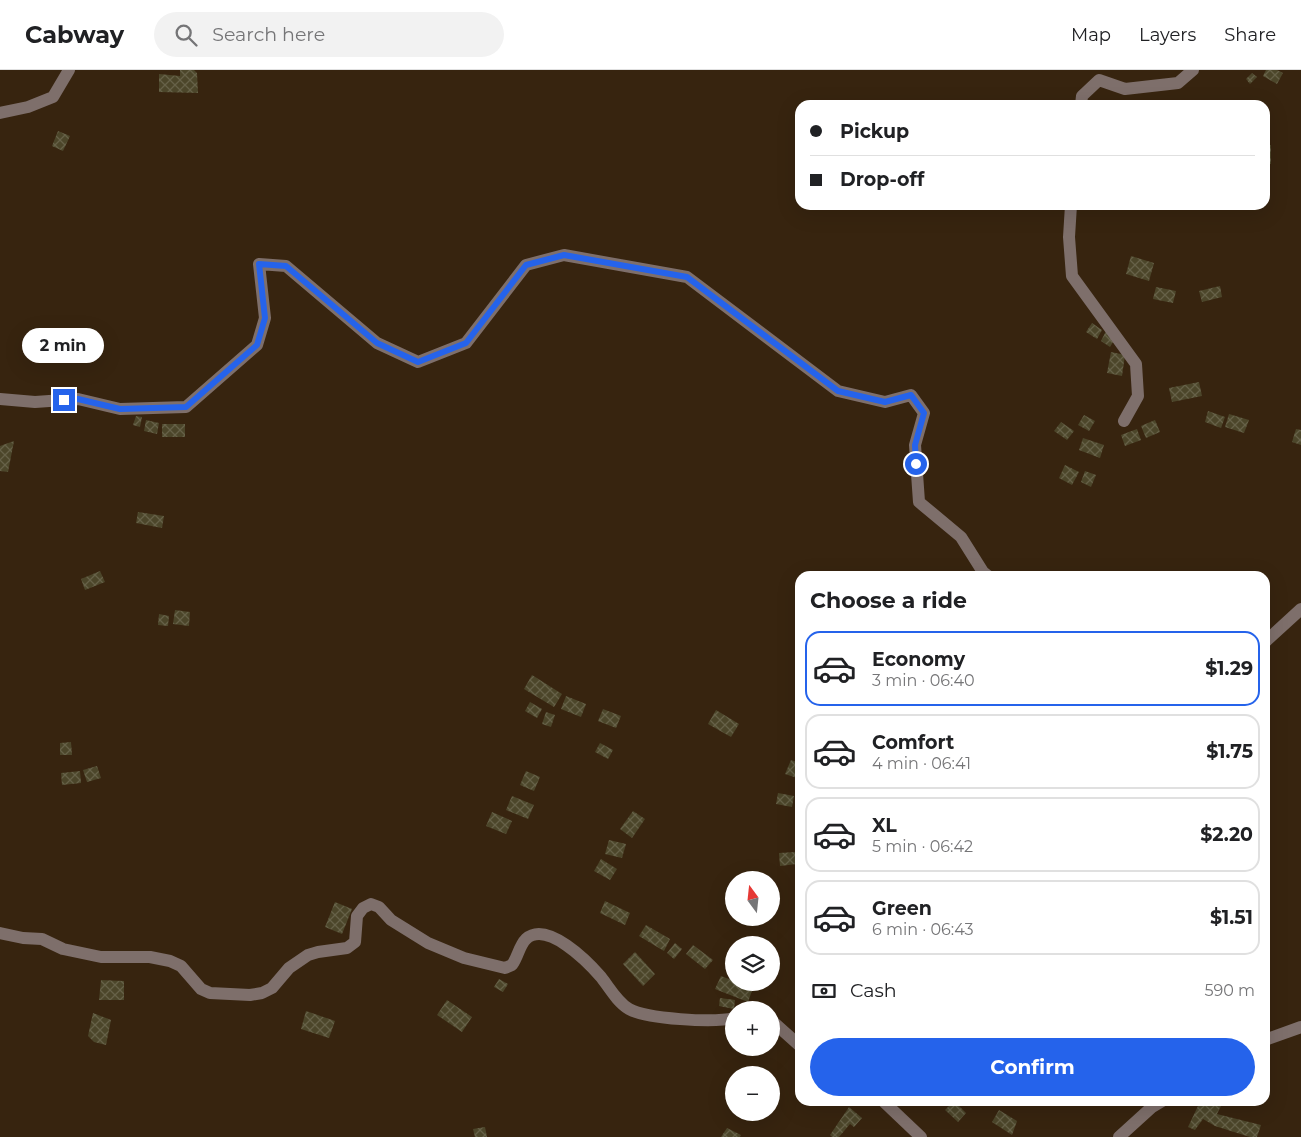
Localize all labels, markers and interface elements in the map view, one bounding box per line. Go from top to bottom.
search box [154,12,504,57]
text: Cabway [25,20,124,49]
icon: search [172,21,200,49]
text: Search here [212,23,325,46]
text: Map [1071,24,1111,46]
text: Layers [1139,24,1196,46]
text: Share [1224,24,1276,46]
text: Pickup [840,120,909,143]
text: Drop-off [840,168,924,191]
callout: 2 min [23,328,105,362]
text: 2 min [40,336,86,355]
route end [53,389,75,411]
route start [905,453,927,475]
text: Choose a ride [810,587,967,614]
icon: car [812,646,857,691]
text: Economy [872,648,965,671]
text: $1.29 [1205,657,1253,680]
text: 3 min · 06:40 [872,671,975,690]
icon: car [812,729,857,774]
text: Comfort [872,731,954,754]
text: $1.75 [1206,740,1253,763]
text: 4 min · 06:41 [872,754,971,773]
icon: car [812,812,857,857]
text: XL [872,814,897,837]
text: $2.20 [1200,823,1253,846]
text: 5 min · 06:42 [872,837,973,856]
north arrow [725,871,780,926]
map controls [725,871,780,1121]
icon: car [812,895,857,940]
text: Green [872,897,932,920]
text: $1.51 [1210,906,1253,929]
text: 6 min · 06:43 [872,920,974,939]
button: layers [725,936,780,991]
icon: cash [810,977,838,1005]
text: Cash [850,979,897,1002]
text: 590 m [1204,981,1255,1000]
button: + [725,1001,780,1056]
button: Confirm [810,1038,1255,1096]
button: − [725,1066,780,1121]

